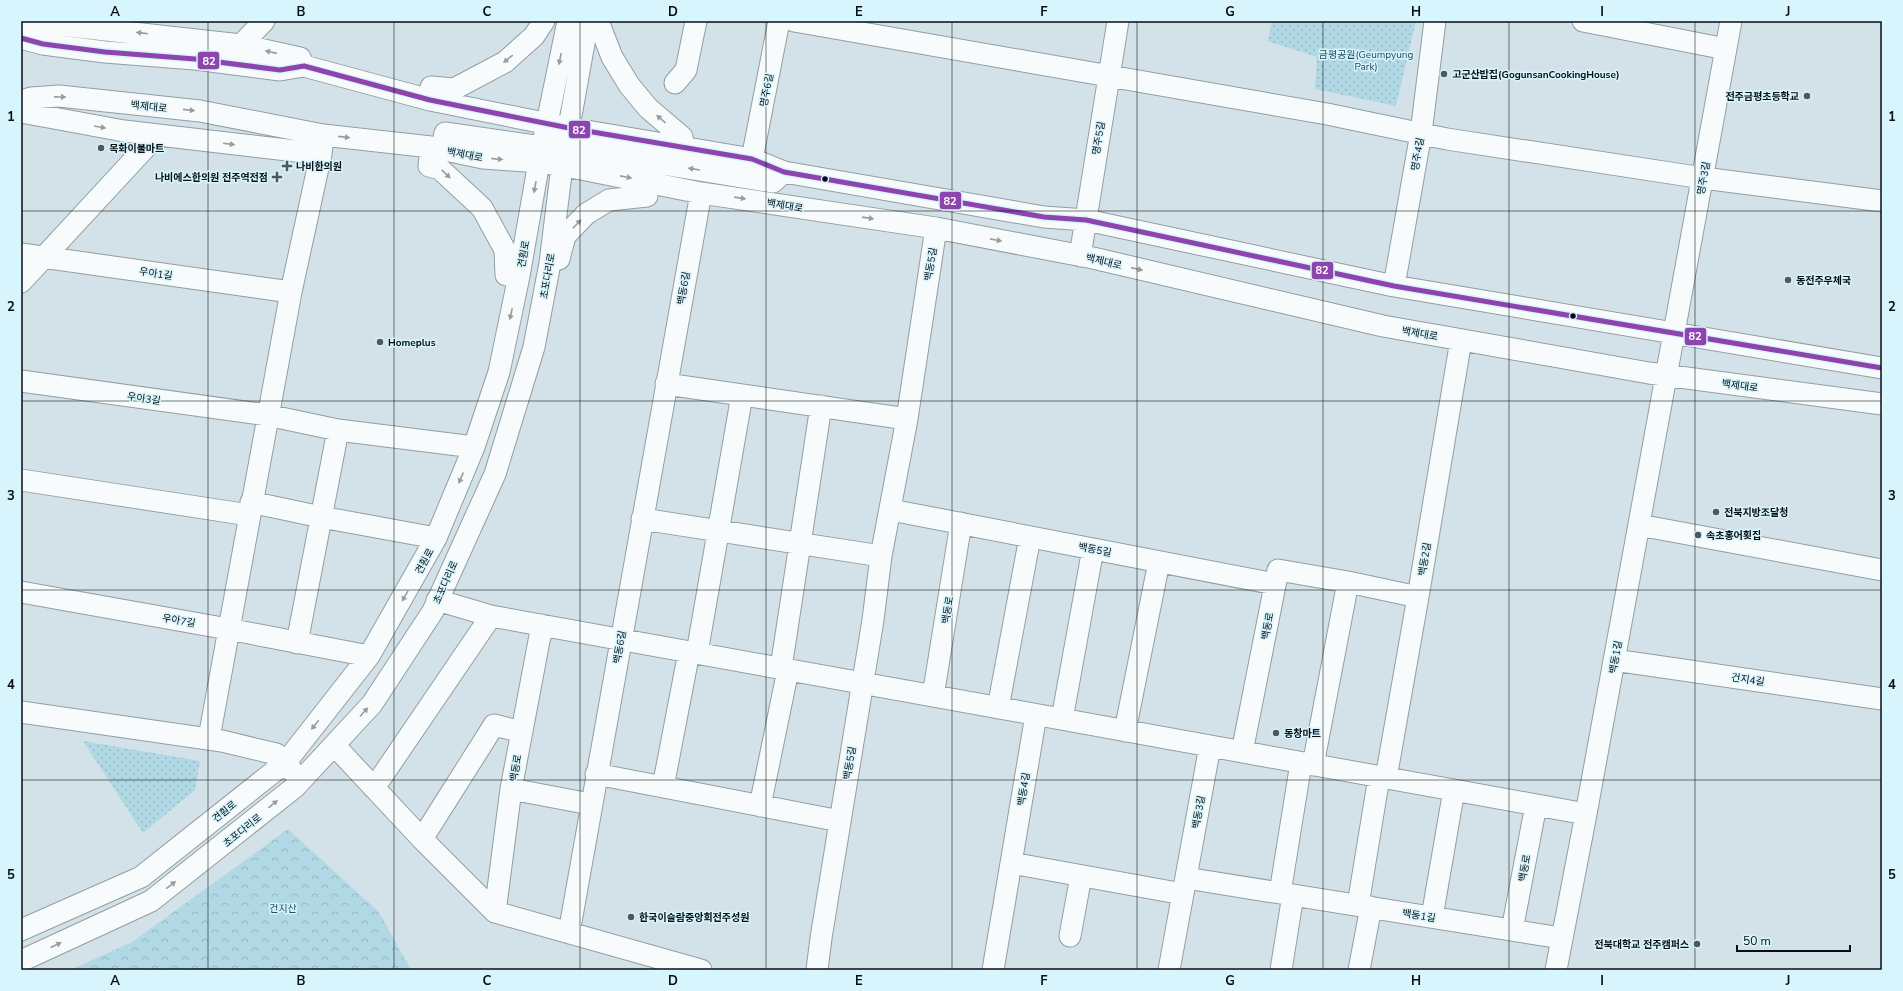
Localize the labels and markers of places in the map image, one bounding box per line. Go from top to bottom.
place label: 고군산밥집(GogunsanCookingHouse) [1452,68,1620,82]
marker: 고군산밥집(GogunsanCookingHouse) [1439,69,1449,79]
place label: 전주금평초등학교 [1725,90,1799,104]
marker: 전주금평초등학교 [1802,91,1812,101]
place label: 목화이불마트 [109,142,164,156]
marker: 목화이불마트 [96,143,106,153]
marker: 나비한의원 [281,160,293,172]
place label: 나비한의원 [296,160,342,174]
place label: 나비에스한의원 전주역전점 [155,171,268,185]
marker: 나비에스한의원 전주역전점 [271,171,283,183]
unlabelled marker [820,174,830,184]
place label: 동전주우체국 [1796,274,1851,288]
marker: 동전주우체국 [1783,275,1793,285]
unlabelled marker [1568,311,1578,321]
place label: Homeplus [388,336,436,350]
marker: Homeplus [375,337,385,347]
place label: 전북지방조달청 [1724,506,1788,520]
marker: 전북지방조달청 [1711,507,1721,517]
place label: 속초홍어횟집 [1706,529,1761,543]
marker: 속초홍어횟집 [1693,530,1703,540]
place label: 동창마트 [1284,727,1321,741]
marker: 동창마트 [1271,728,1281,738]
place label: 한국이슬람중앙회전주성원 [639,911,749,925]
marker: 한국이슬람중앙회전주성원 [626,912,636,922]
place label: 전북대학교 전주캠퍼스 [1594,938,1689,952]
marker: 전북대학교 전주캠퍼스 [1692,939,1702,949]

